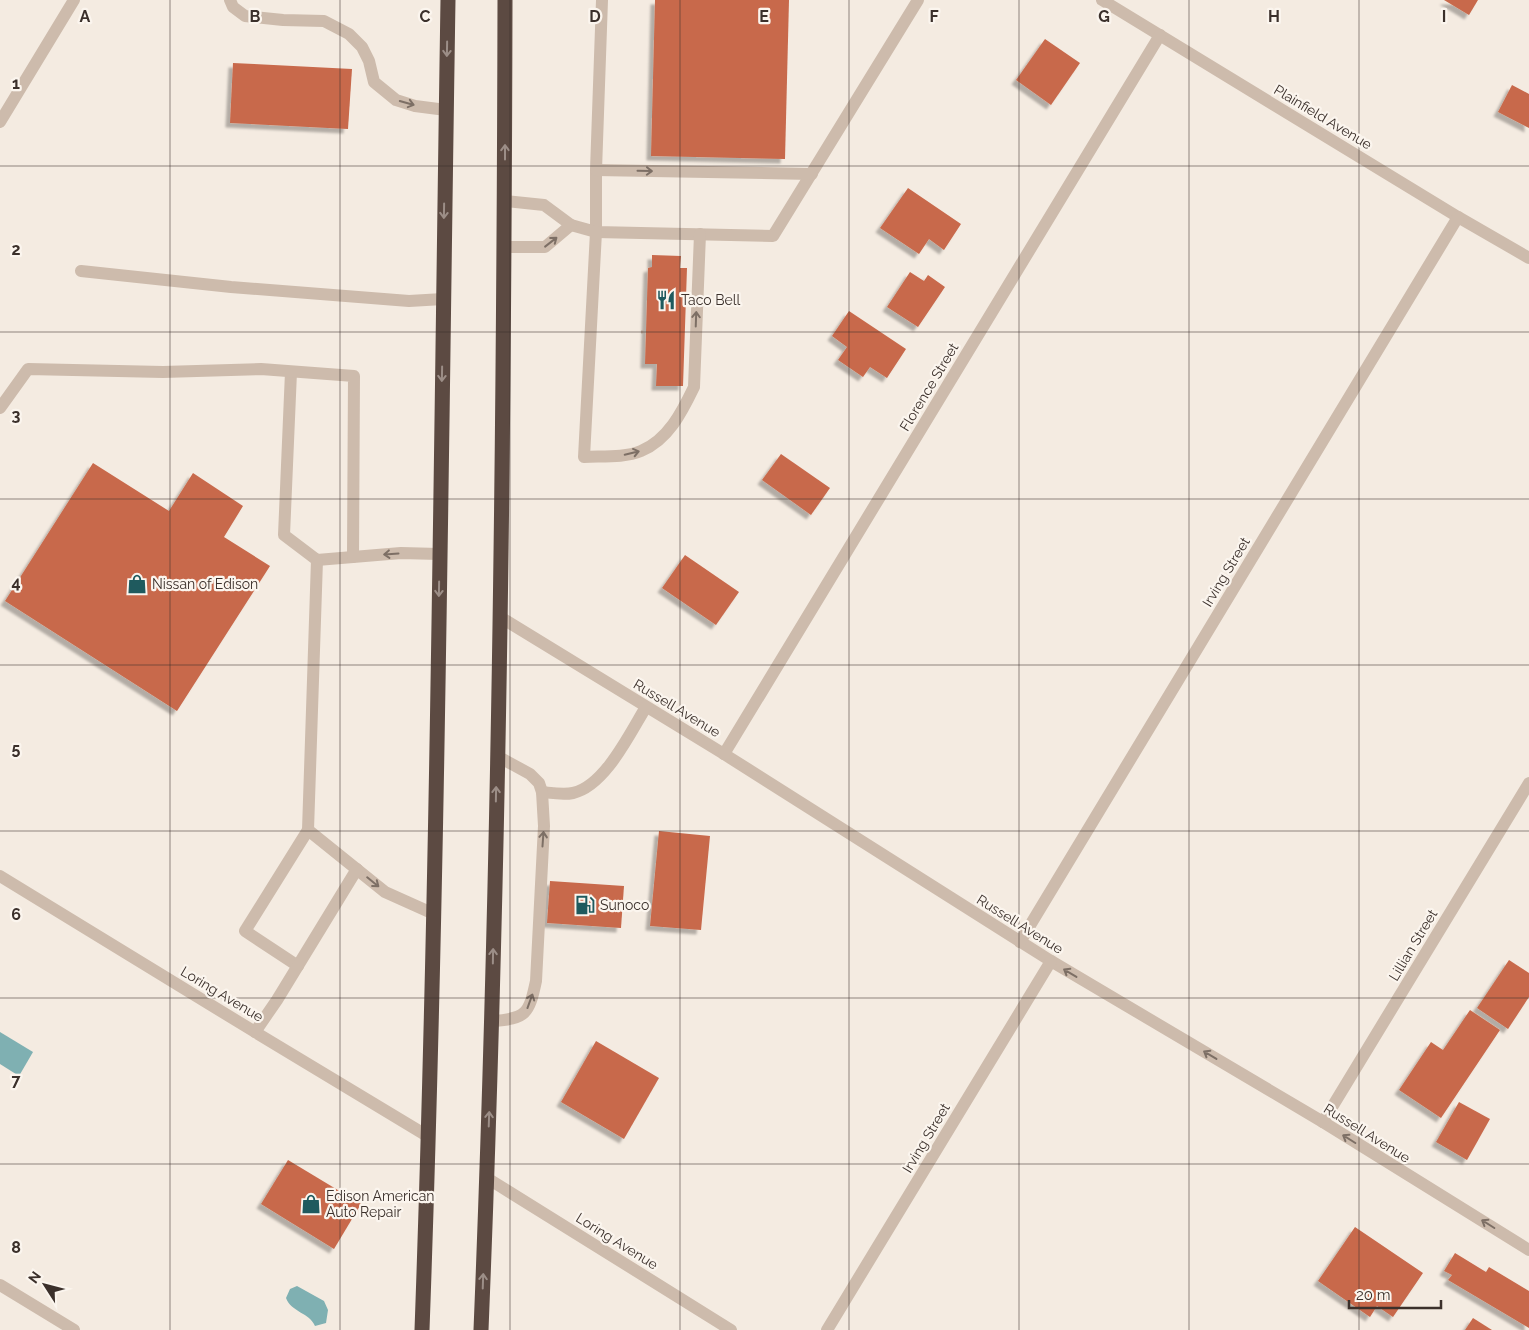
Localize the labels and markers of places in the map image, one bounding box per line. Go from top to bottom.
restaurant icon: Taco Bell [655,289,677,311]
place label: Taco Bell [681,292,741,308]
shop icon: Nissan of Edison [126,573,148,595]
place label: Nissan of Edison [152,576,258,592]
fuel station icon: Sunoco [574,894,596,916]
place label: Sunoco [600,897,649,913]
place label: Edison American Auto Repair [326,1188,434,1220]
shop icon: Edison American Auto Repair [300,1193,322,1215]

